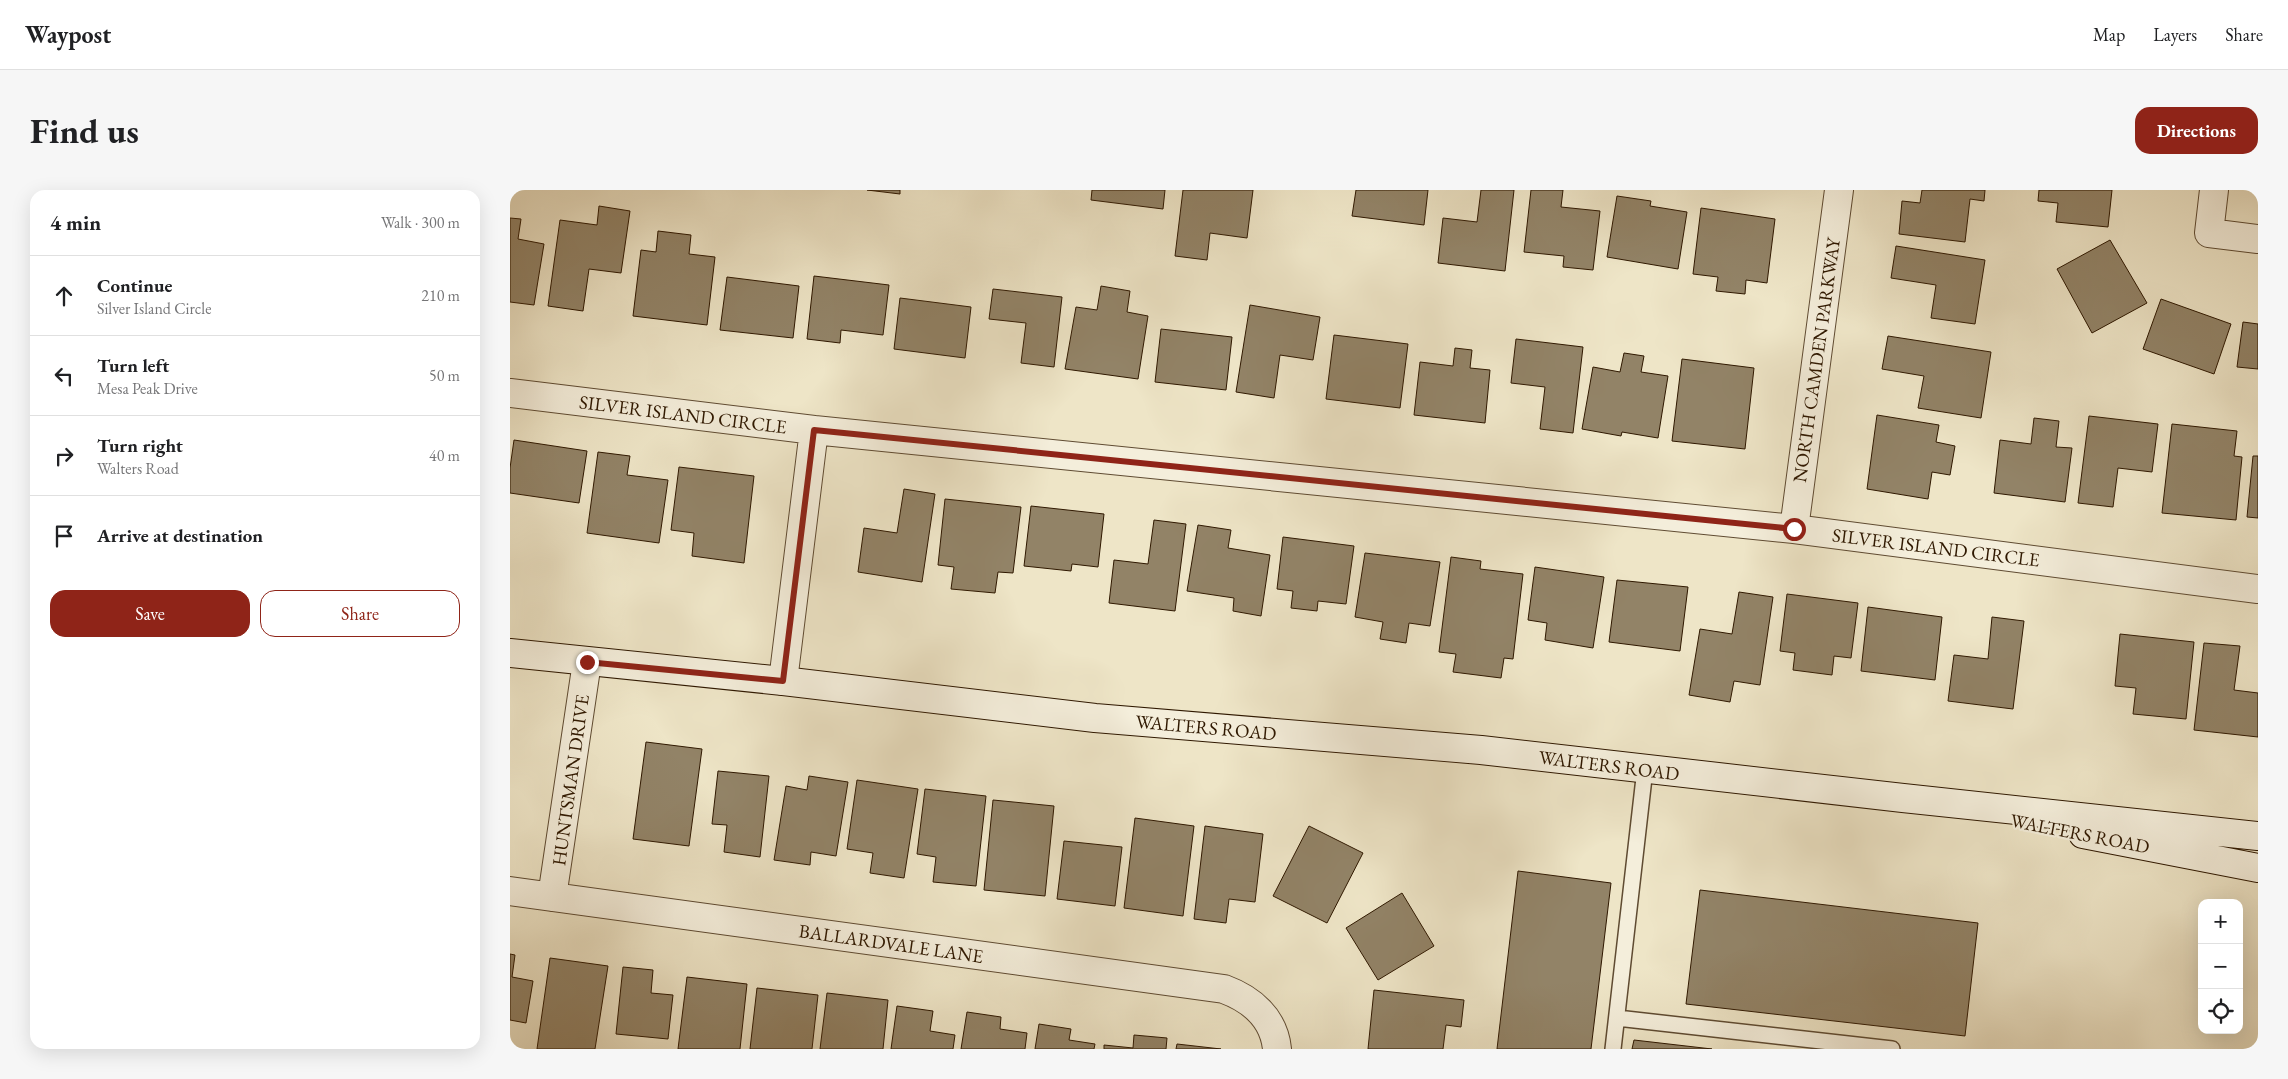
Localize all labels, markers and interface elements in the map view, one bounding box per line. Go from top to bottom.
text: Waypost [25,19,111,50]
text: Map [2093,23,2125,46]
text: Layers [2153,23,2197,46]
text: Share [2225,23,2263,46]
button: Directions [2135,107,2258,154]
text: Find us [30,108,139,153]
text: 4 min [50,209,101,236]
text: Walk · 300 m [381,212,460,233]
street label: NORTH CAMDEN PARKWAY [1787,235,1846,484]
text: Continue [97,273,172,298]
icon: ahead [50,282,78,310]
text: 210 m [421,285,460,306]
text: Silver Island Circle [97,298,211,319]
text: Turn left [97,353,169,378]
icon: left [50,362,78,390]
text: 50 m [429,365,460,386]
text: Mesa Peak Drive [97,378,198,399]
street label: SILVER ISLAND CIRCLE [578,389,788,440]
text: Turn right [97,433,183,458]
icon: right [50,442,78,470]
text: 40 m [429,445,460,466]
text: Walters Road [97,458,179,479]
route start [1783,518,1806,541]
icon: arrive [50,522,78,550]
street label: SILVER ISLAND CIRCLE [1831,522,2041,573]
text: Arrive at destination [97,523,263,548]
button: Save [50,590,250,637]
button: Share [260,590,460,637]
route end [576,651,599,674]
street label: HUNTSMAN DRIVE [546,692,595,867]
street label: WALTERS ROAD [1134,709,1278,746]
street label: WALTERS ROAD [1537,744,1681,787]
street label: WALTERS ROAD [2008,808,2152,859]
map controls [2198,899,2243,1034]
button: + [2198,899,2243,944]
street label: BALLARDVALE LANE [797,918,985,969]
button: − [2198,944,2243,989]
button: locate [2198,989,2243,1034]

